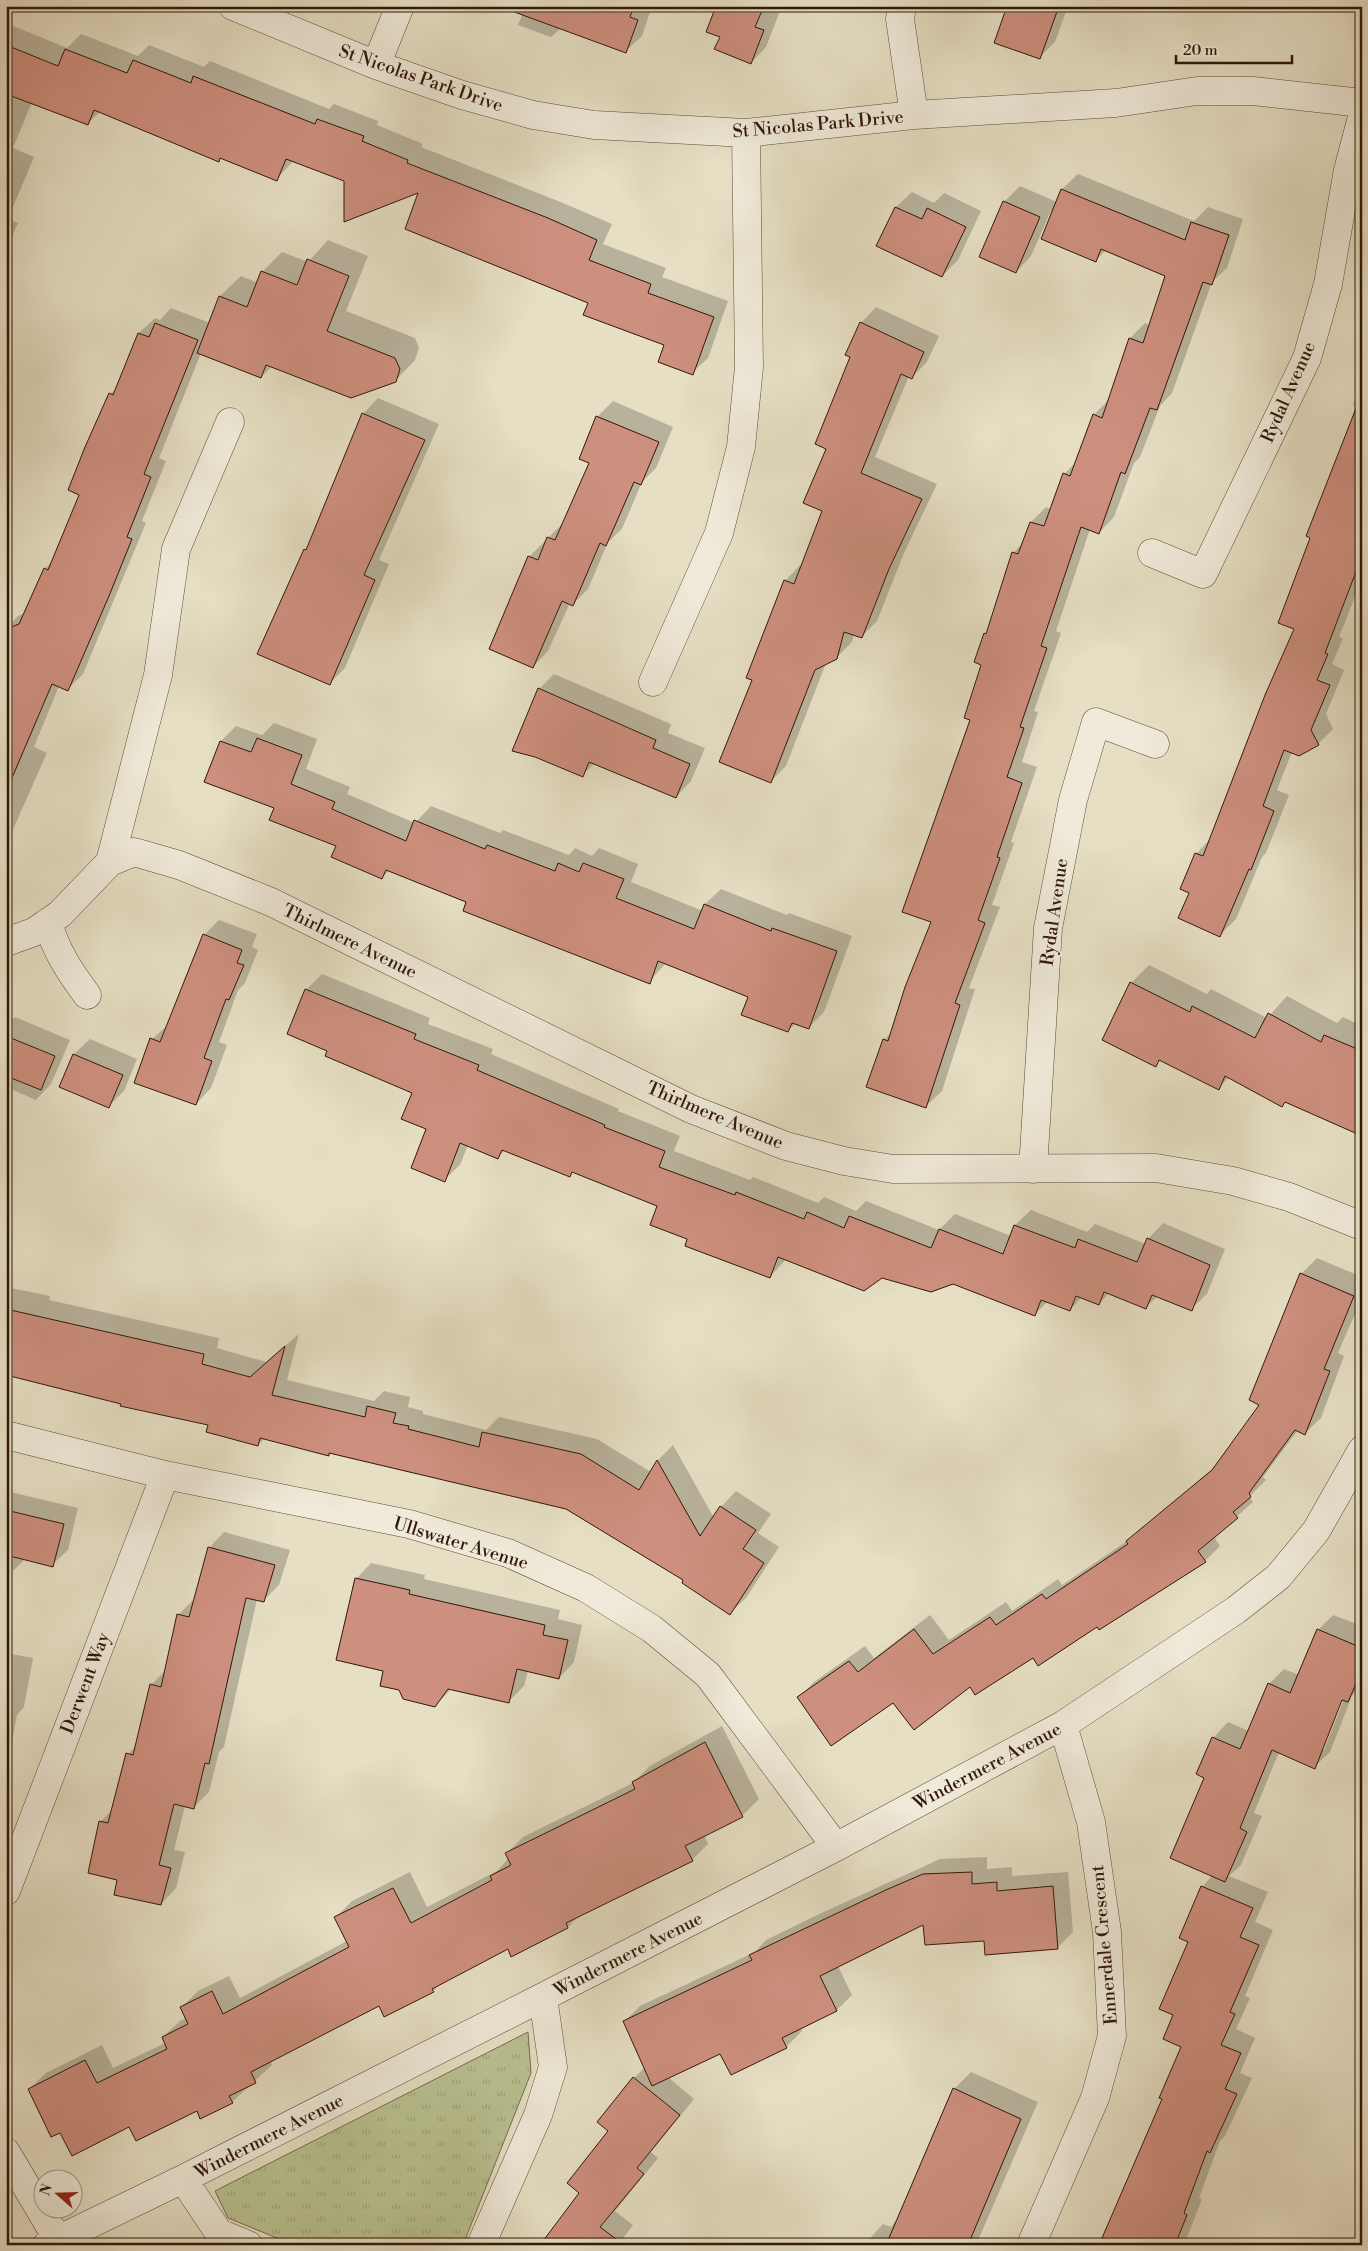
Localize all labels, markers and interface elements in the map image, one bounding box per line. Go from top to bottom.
scale bar [1176,32,1292,64]
street label: St Nicolas Park Drive [336,40,506,117]
text: 20 m [1183,41,1218,60]
street label: St Nicolas Park Drive [731,106,905,143]
street label: Rydal Avenue [1256,338,1321,446]
street label: Rydal Avenue [1036,857,1073,967]
street label: Thirlmere Avenue [279,899,421,984]
street label: Thirlmere Avenue [643,1076,787,1155]
street label: Ullswater Avenue [391,1512,531,1575]
street label: Derwent Way [56,1629,115,1737]
street label: Windermere Avenue [908,1718,1065,1816]
street label: Ennerdale Crescent [1086,1863,1123,2026]
street label: Windermere Avenue [549,1907,707,2002]
street label: Windermere Avenue [190,2089,348,2184]
north arrow [32,2168,82,2218]
text: N [36,2182,57,2198]

